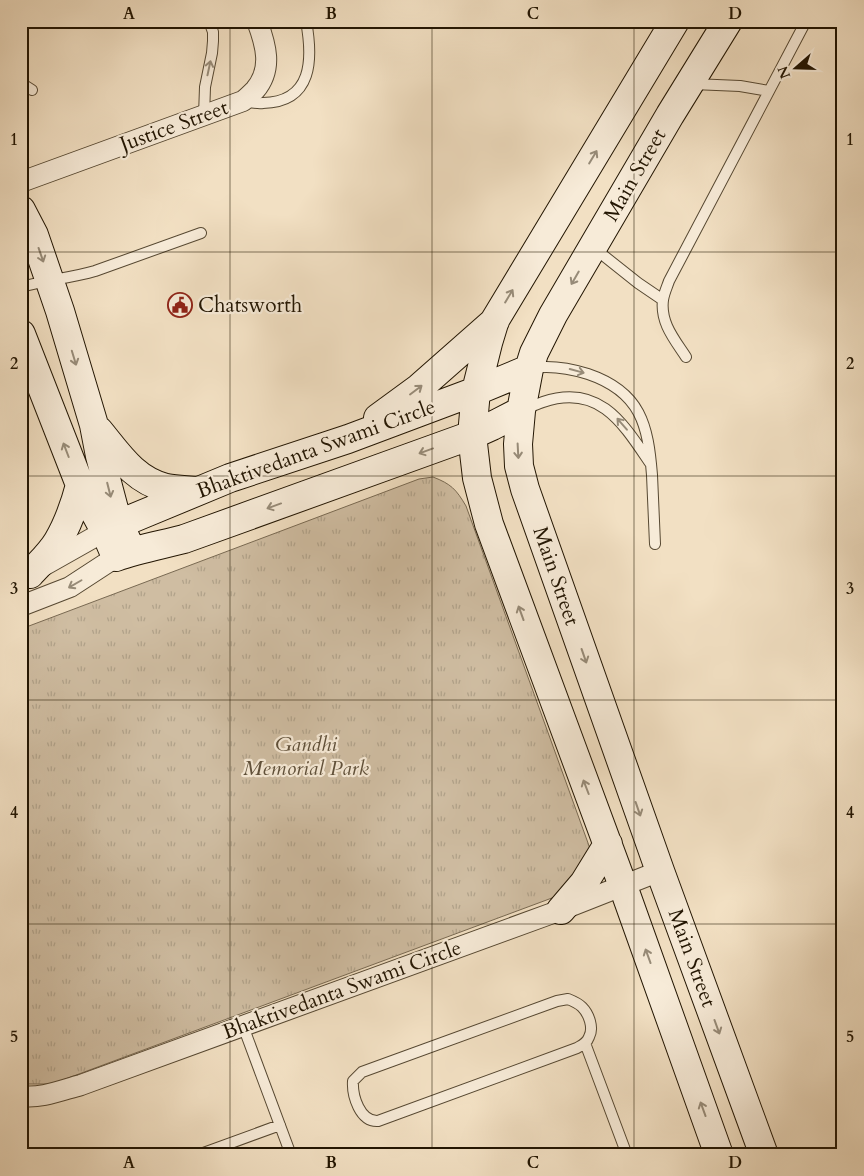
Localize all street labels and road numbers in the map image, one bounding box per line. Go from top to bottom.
street label: Justice Street [113,93,233,160]
street label: Main Street [597,123,673,227]
street label: Bhaktivedanta Swami Circle [193,392,439,506]
street label: Main Street [526,523,587,630]
street label: Main Street [661,905,723,1012]
street label: Bhaktivedanta Swami Circle [219,933,465,1047]

